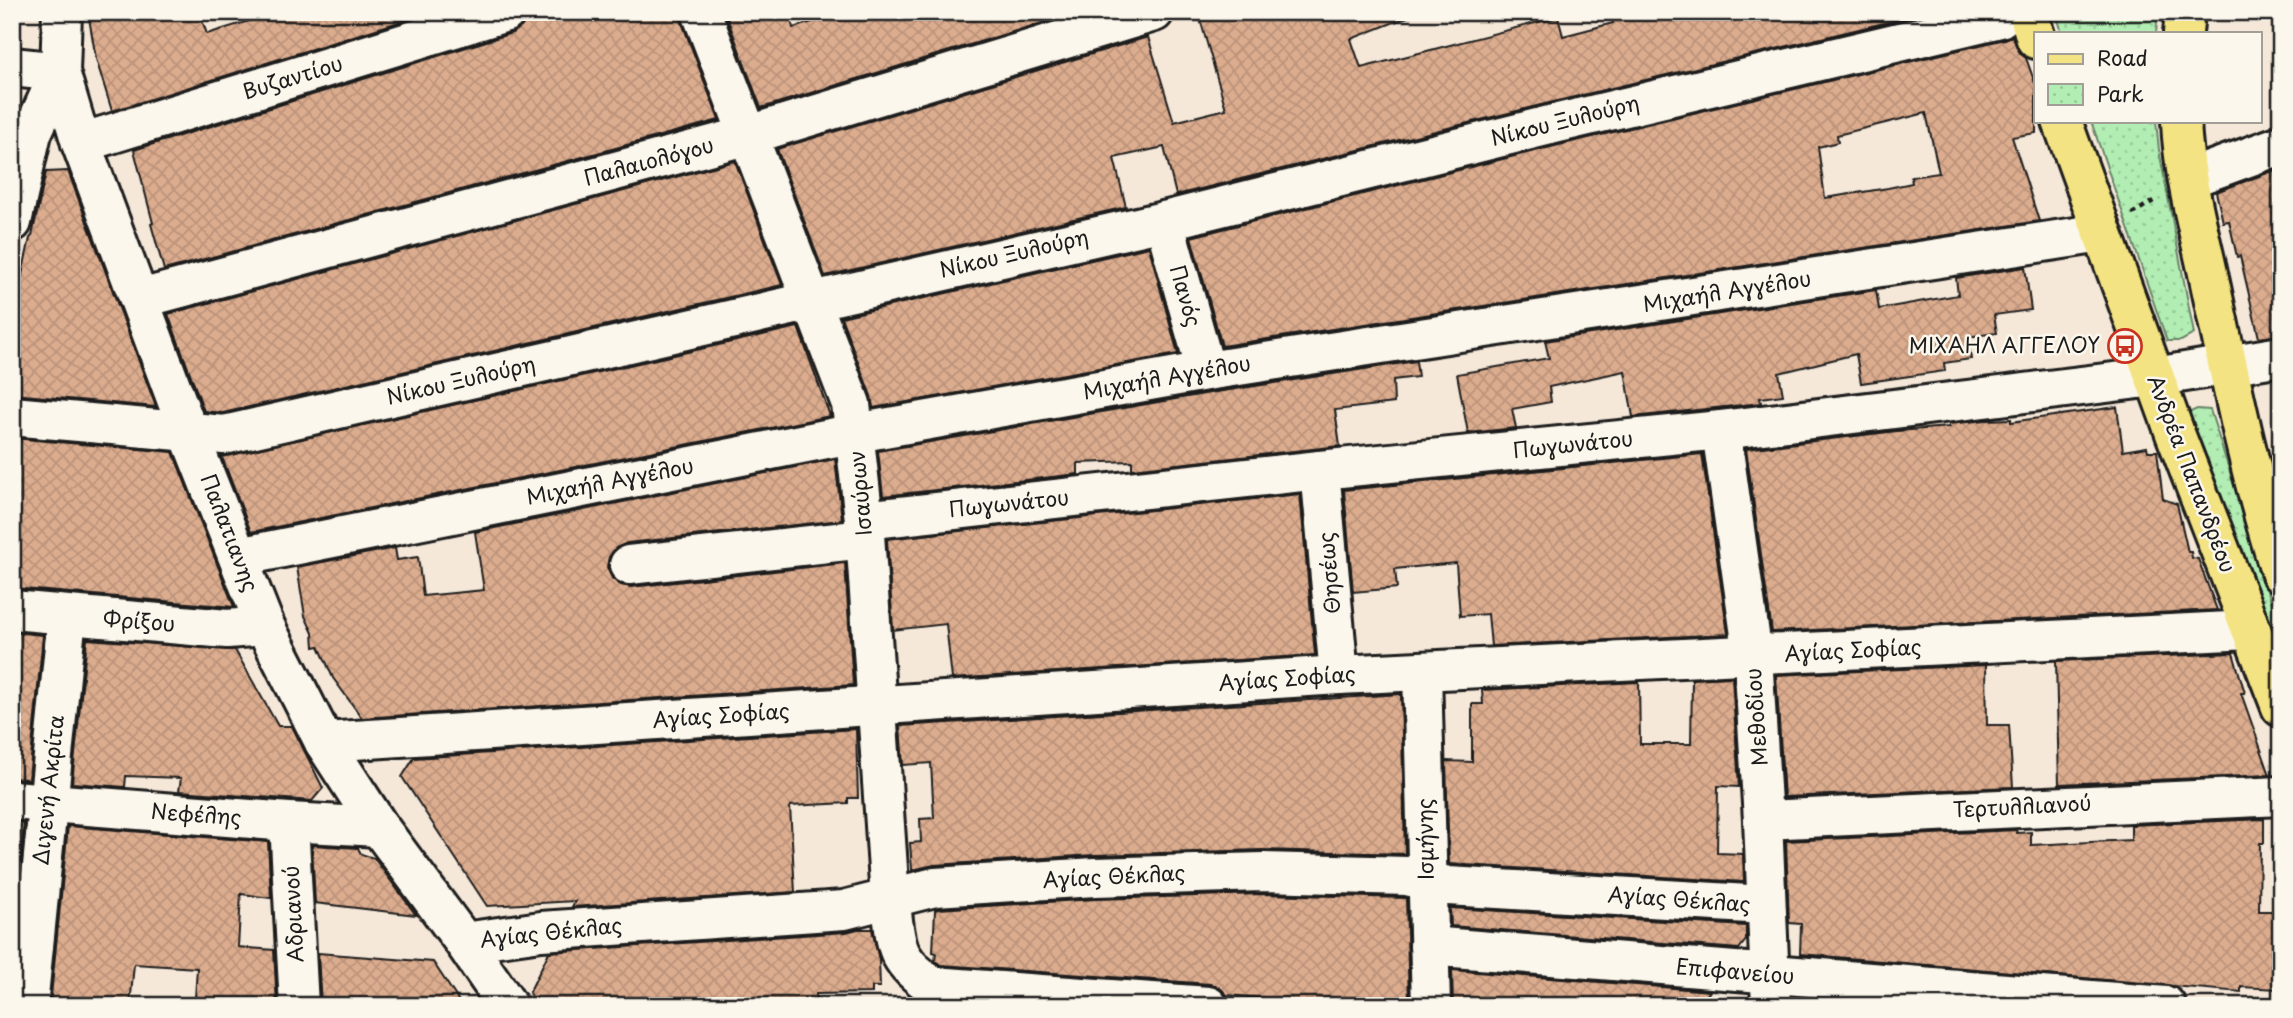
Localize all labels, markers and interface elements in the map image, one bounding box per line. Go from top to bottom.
legend [2034,32,2262,122]
text: Road [2097,41,2148,73]
street label: Βυζαντίου [239,46,346,106]
text: Park [2097,77,2144,109]
street label: Νίκου Ξυλούρη [1487,85,1642,153]
street label: Παλαιολόγου [580,127,717,193]
street label: Νίκου Ξυλούρη [936,219,1091,285]
street label: Πανός [1163,261,1211,330]
street label: Μιχαήλ Αγγέλου [1640,261,1813,319]
bus stop icon: ΜΙΧΑΗΛ ΑΓΓΕΛΟΥ [2106,327,2144,365]
place label: ΜΙΧΑΗΛ ΑΓΓΕΛΟΥ [1909,328,2100,360]
street label: Νίκου Ξυλούρη [383,346,538,412]
street label: Μιχαήλ Αγγέλου [1080,346,1253,407]
street label: Ανδρέα Παπανδρέου [2140,370,2245,577]
street label: Πωγωνάτου [1511,421,1634,465]
street label: Μιχαήλ Αγγέλου [523,448,696,512]
street label: Ισαύρων [839,449,879,537]
street label: Παλατιανης [194,469,268,596]
street label: Πωγωνάτου [947,480,1070,524]
street label: Θησέως [1308,531,1348,615]
street label: Φρίξου [102,602,176,638]
street label: Αγίας Σοφίας [1783,629,1922,669]
street label: Αγίας Σοφίας [1217,656,1357,698]
street label: Μεθοδίου [1736,667,1774,767]
street label: Αγίας Σοφίας [651,693,791,735]
street label: Διγενή Ακρίτα [23,713,71,866]
street label: Τερτυλλιανού [1952,785,2092,825]
street label: Νεφέλης [150,794,243,832]
street label: Ισμήνης [1407,798,1441,880]
street label: Αγίας Θέκλας [1042,855,1186,895]
street label: Αδριανού [273,865,311,963]
street label: Αγίας Θέκλας [1607,877,1752,919]
street label: Αγίας Θέκλας [478,908,624,954]
street label: Επιφανείου [1675,949,1796,991]

